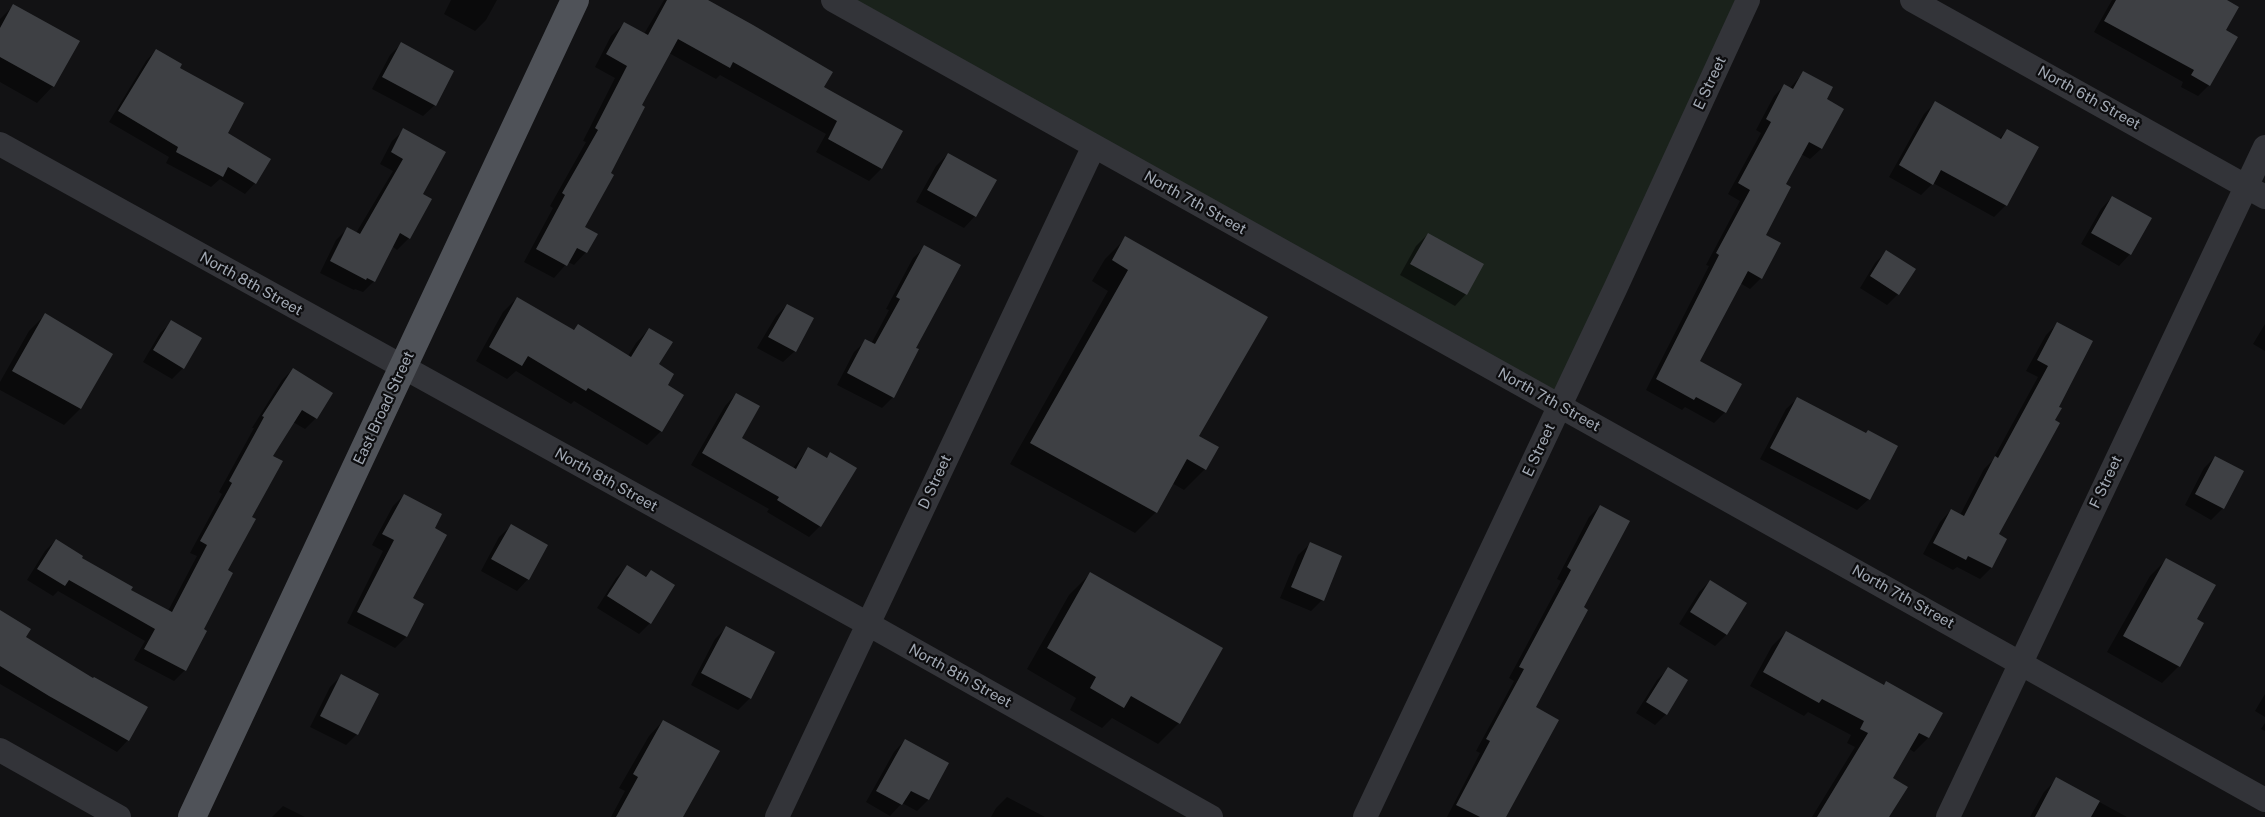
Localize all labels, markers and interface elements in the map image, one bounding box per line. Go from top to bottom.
street label: E Street [1690,53,1730,113]
street label: North 6th Street [2034,62,2144,134]
street label: North 7th Street [1141,167,1249,239]
street label: North 8th Street [196,248,306,320]
street label: East Broad Street [350,348,418,468]
street label: North 7th Street [1495,364,1603,436]
street label: E Street [1519,420,1559,480]
street label: North 8th Street [551,444,661,516]
street label: D Street [915,452,955,512]
street label: F Street [2086,453,2126,511]
street label: North 7th Street [1849,561,1957,633]
street label: North 8th Street [905,640,1015,712]

